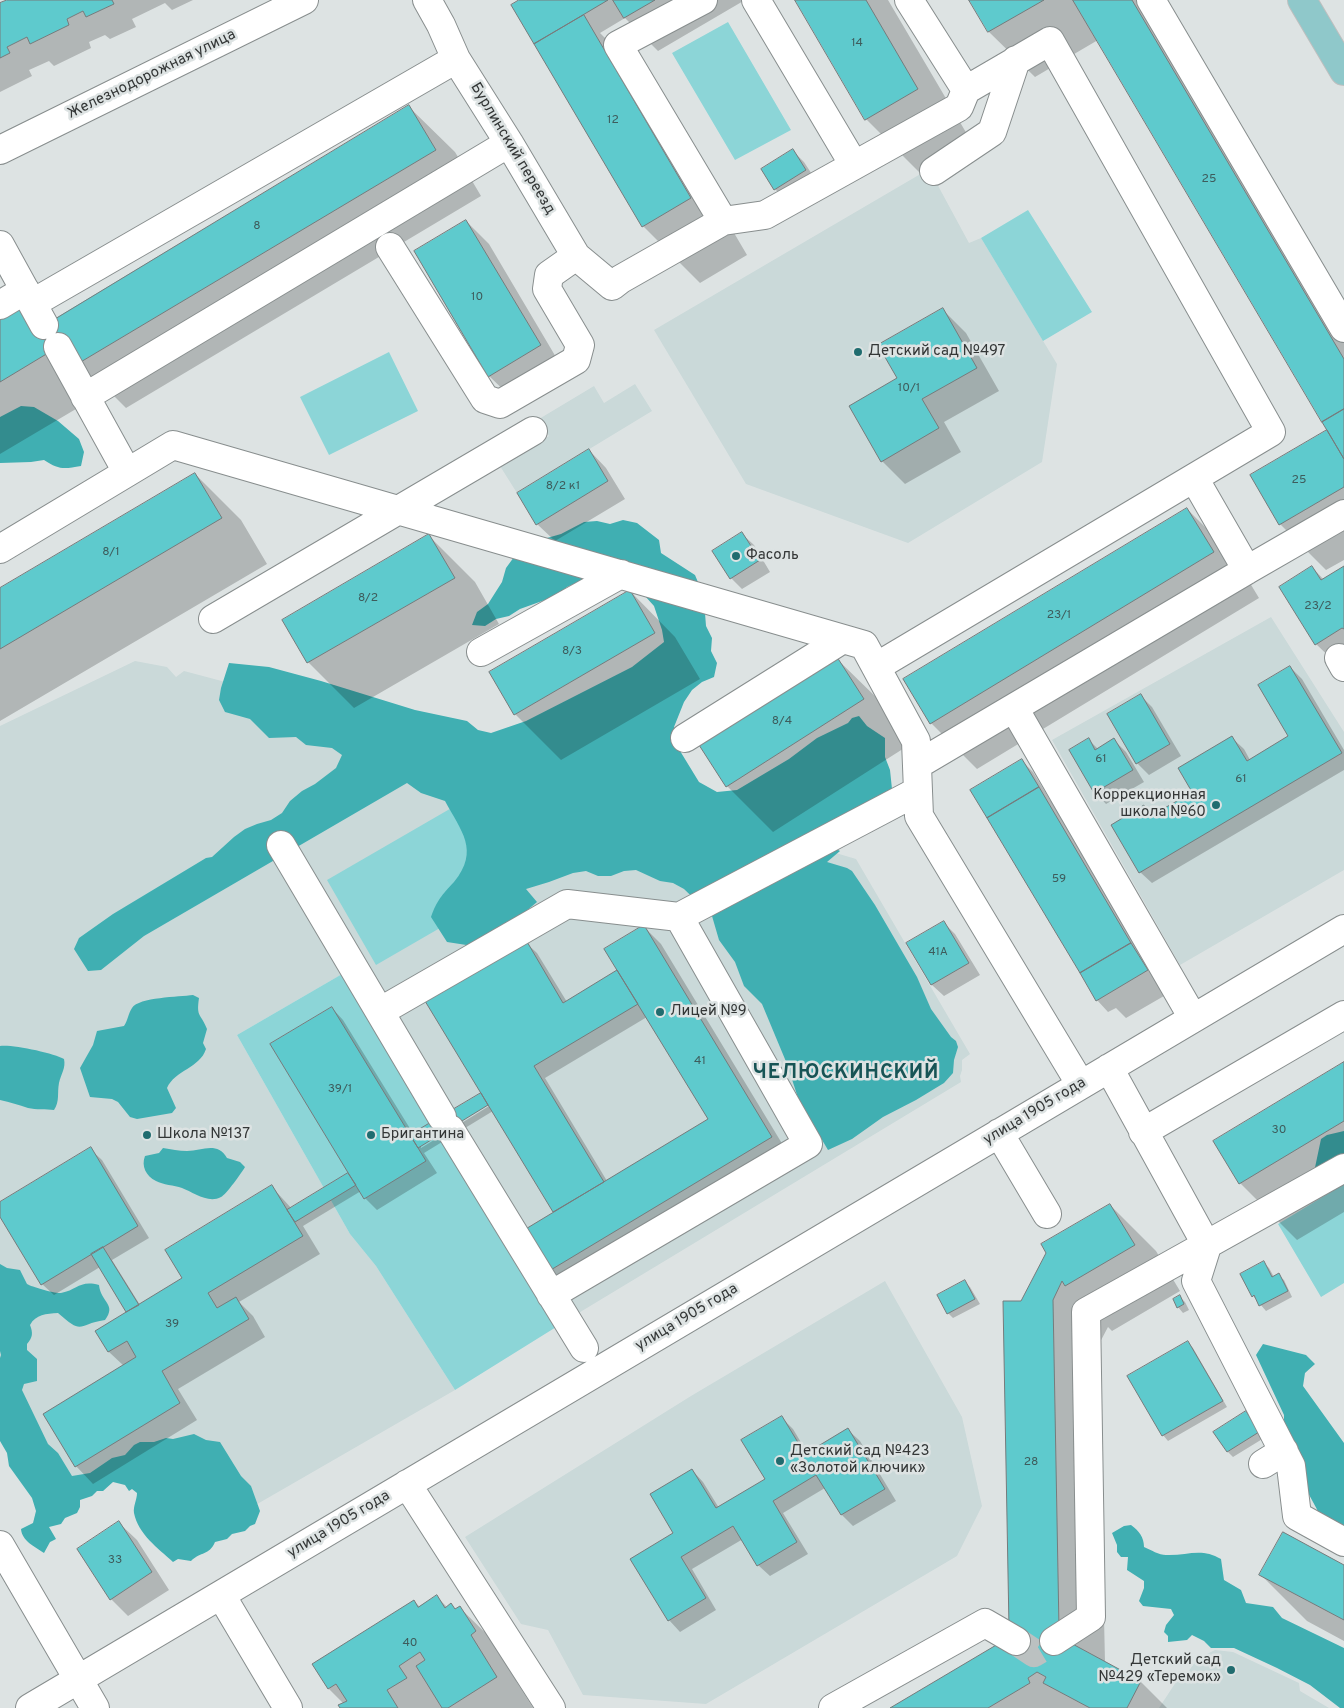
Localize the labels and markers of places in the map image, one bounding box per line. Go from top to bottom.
place label: Детский сад №497 [868,343,1005,361]
marker: Детский сад №497 [852,346,864,358]
place label: Фасоль [746,547,799,565]
marker: Фасоль [730,550,742,562]
place label: Коррекционная школа №60 [1093,787,1206,822]
marker: Коррекционная школа №60 [1210,799,1222,811]
place label: Лицей №9 [670,1003,747,1021]
marker: Лицей №9 [654,1006,666,1018]
place label: Школа №137 [157,1126,250,1144]
place label: Бригантина [381,1126,464,1144]
marker: Школа №137 [141,1129,153,1141]
marker: Бригантина [365,1129,377,1141]
place label: Детский сад №423 «Золотой ключик» [790,1443,929,1478]
marker: Детский сад №423 «Золотой ключик» [774,1455,786,1467]
place label: Детский сад №429 «Теремок» [1098,1652,1221,1687]
marker: Детский сад №429 «Теремок» [1225,1664,1237,1676]

